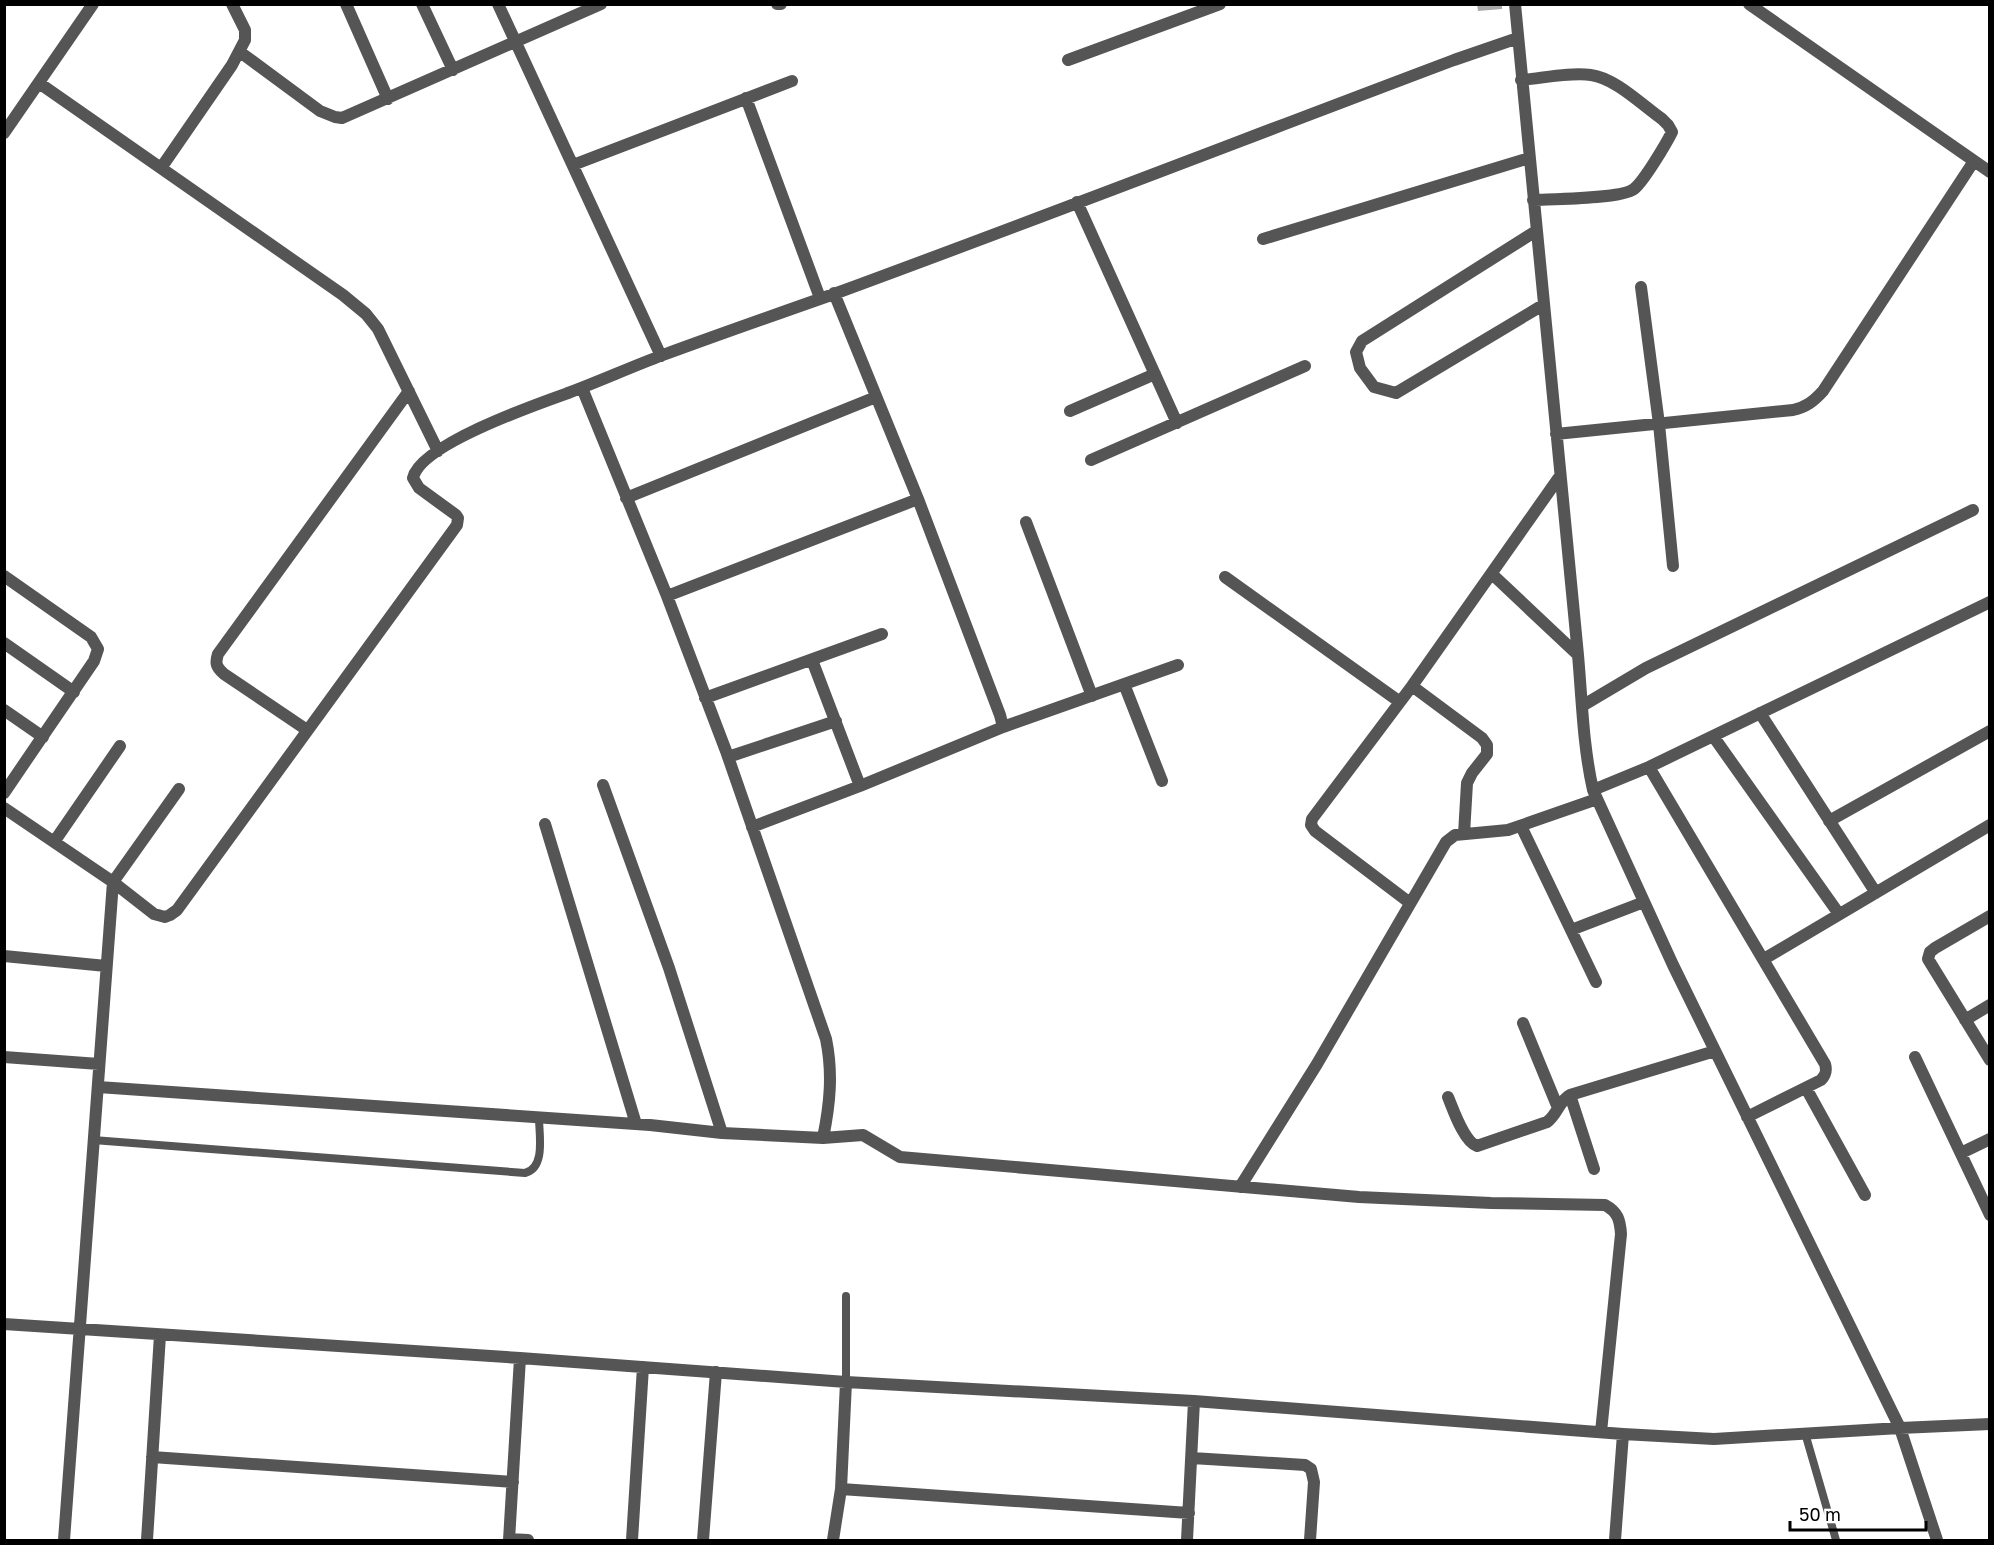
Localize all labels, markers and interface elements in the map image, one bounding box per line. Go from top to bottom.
scale bar [1790,1494,1926,1532]
text: 50 m [1799,1503,1841,1525]

